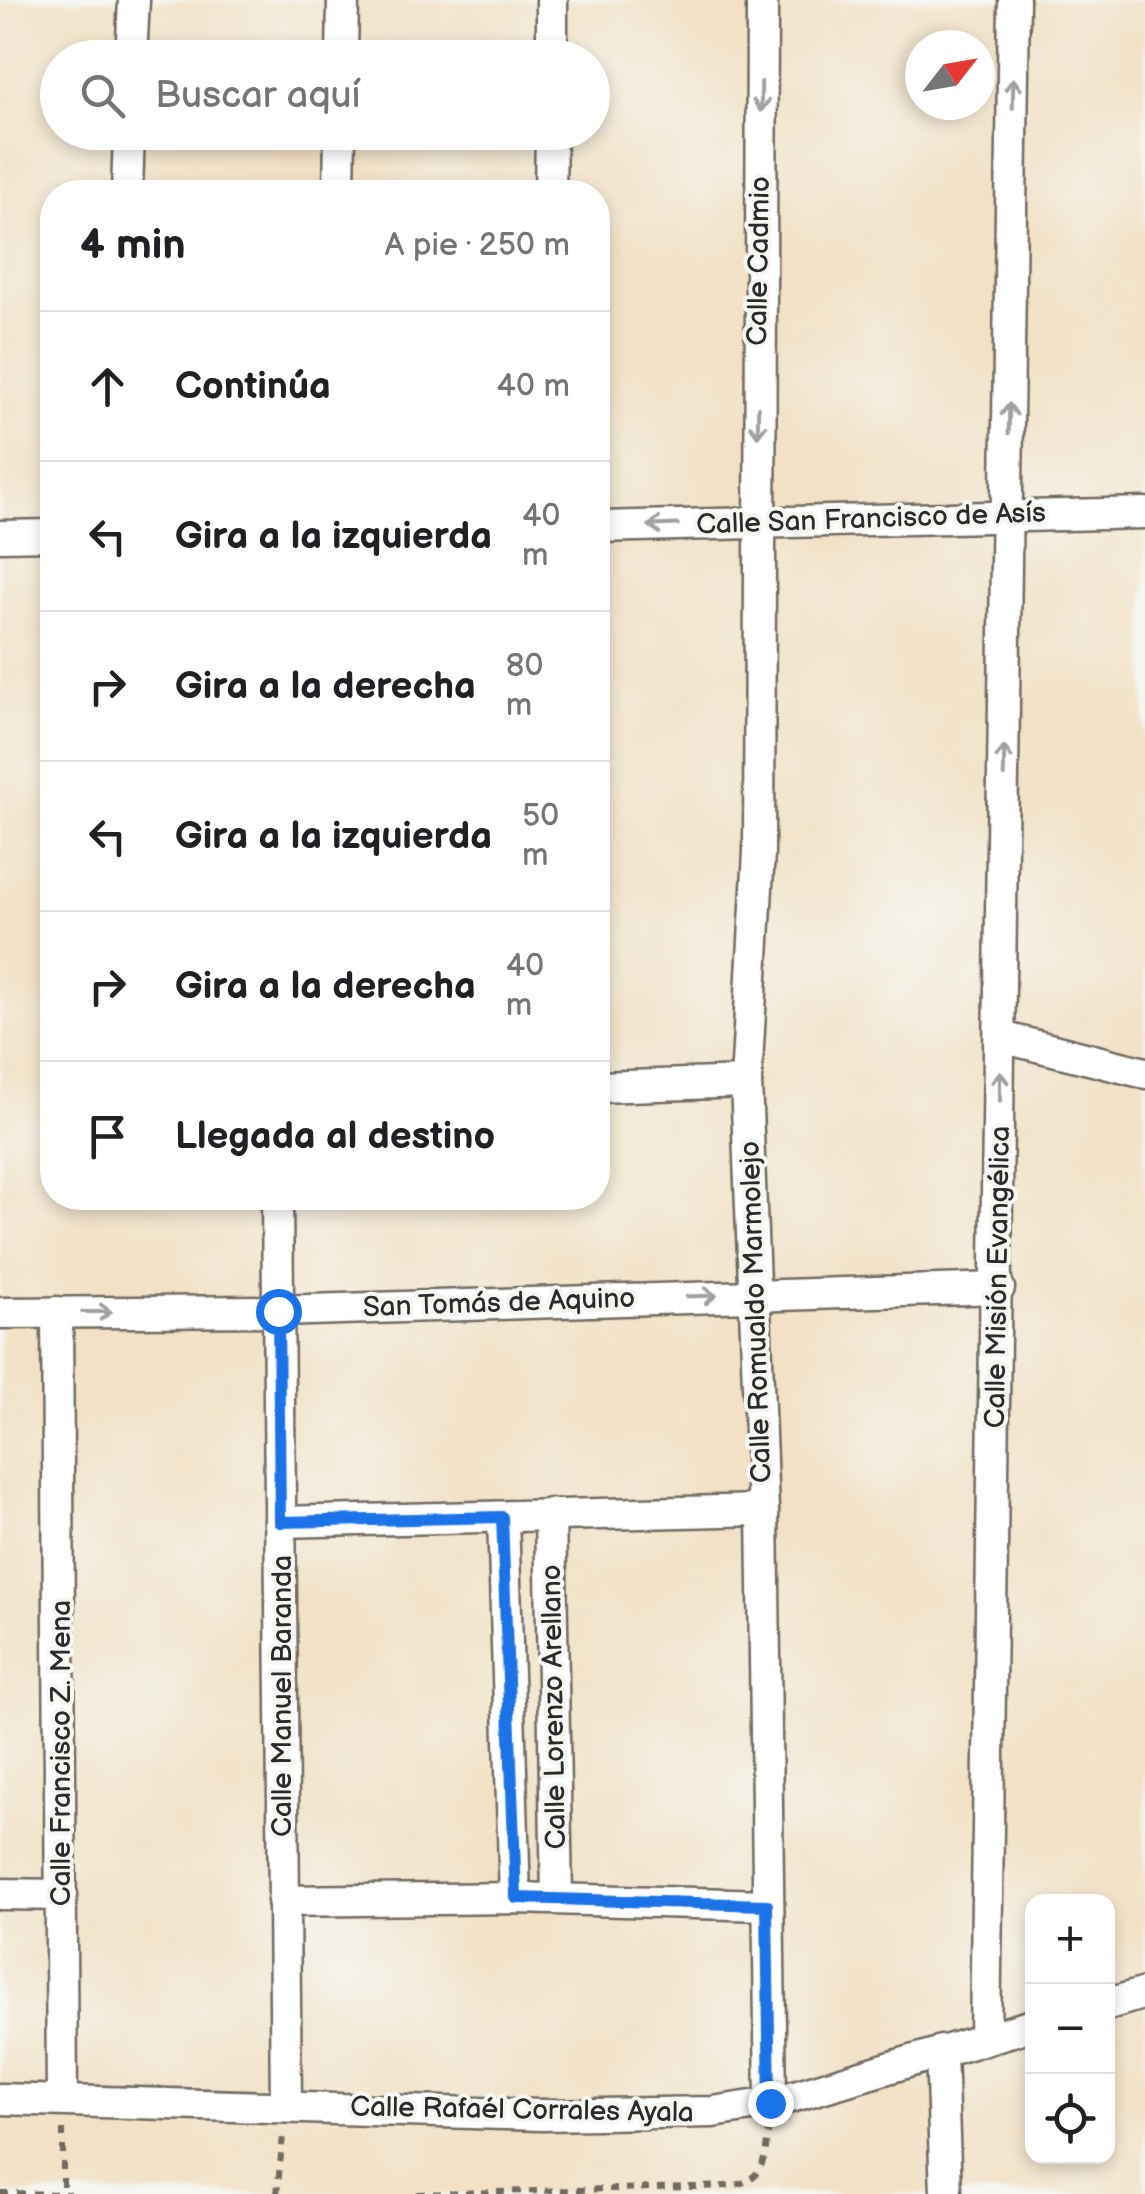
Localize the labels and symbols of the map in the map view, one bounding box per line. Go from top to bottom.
north arrow [905,30,995,120]
one-way arrow [1004,77,1022,110]
one-way arrow [752,80,770,113]
street label: Calle Cadmio [741,176,777,346]
one-way arrow [1000,402,1018,434]
one-way arrow [748,406,768,438]
street label: Calle San Francisco de Asís [696,496,1047,542]
one-way arrow [647,515,679,534]
one-way arrow [995,745,1014,777]
one-way arrow [991,1070,1010,1102]
street label: Calle Misión Evangélica [979,1125,1017,1429]
street label: Calle Romualdo Marmolejo [734,1140,778,1484]
street label: San Tomás de Aquino [362,1282,636,1324]
one-way arrow [686,1286,718,1305]
route start [256,1289,302,1335]
one-way arrow [80,1302,113,1322]
street label: Calle Manuel Baranda [266,1555,299,1837]
street label: Calle Lorenzo Arellano [535,1564,573,1850]
street label: Calle Francisco Z. Mena [45,1600,78,1906]
route end [748,2081,794,2127]
street label: Calle Rafaél Corrales Ayala [350,2091,694,2129]

